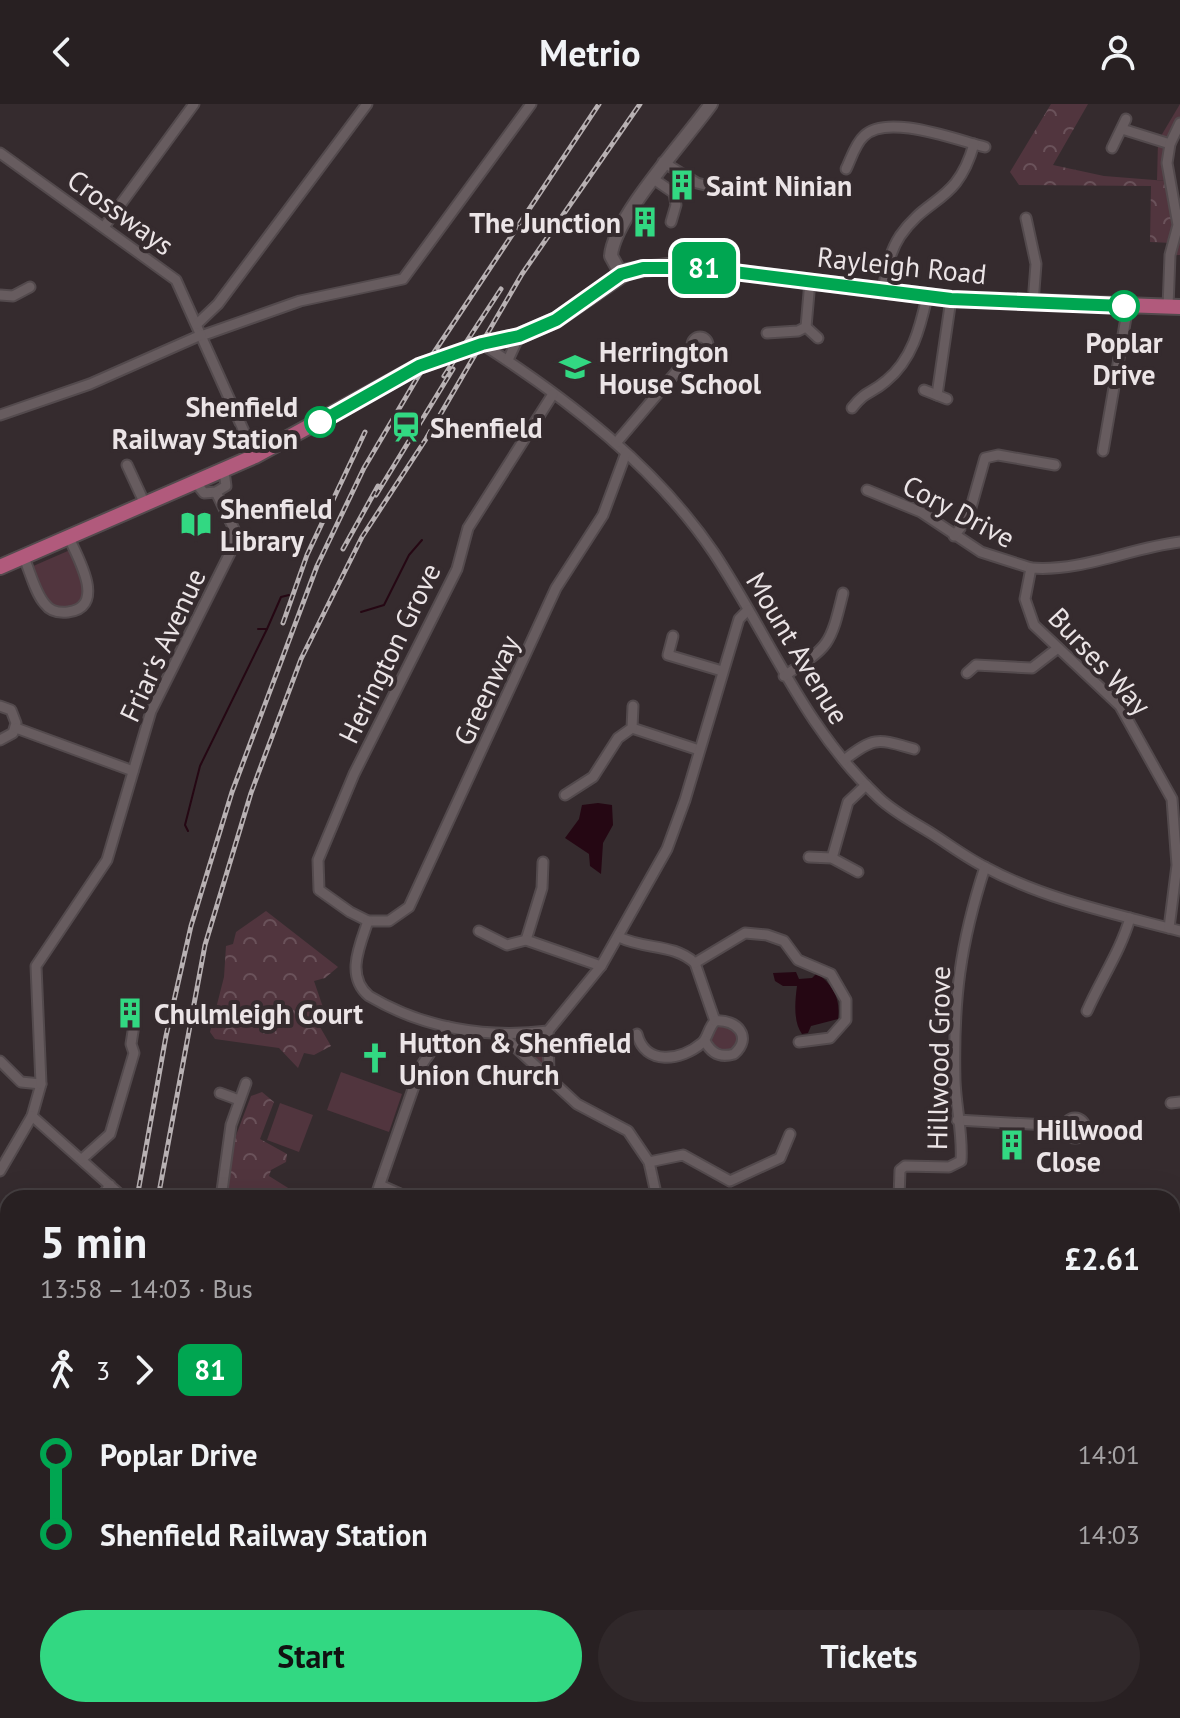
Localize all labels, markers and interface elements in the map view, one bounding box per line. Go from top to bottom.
text: Metrio [539,29,641,76]
icon: back [40,30,84,74]
icon: person [1096,30,1140,74]
street label: Crossways [60,161,182,263]
place label: Saint Ninian [706,167,852,204]
building icon: Saint Ninian [665,168,699,202]
place label: The Junction [469,204,621,241]
building icon: The Junction [628,205,662,239]
street label: Rayleigh Road [815,238,989,292]
line badge: 81 [668,242,740,294]
text: 81 [688,249,720,286]
marker: Poplar Drive [1109,291,1139,321]
place label: Poplar Drive [1085,324,1163,393]
place label: Herrington House School [599,333,762,402]
school or university icon: Herrington House School [558,350,592,384]
place label: Shenfield Railway Station [112,388,298,457]
marker: Shenfield Railway Station [305,407,335,437]
place label: Shenfield [430,409,543,446]
station icon: Shenfield [389,410,423,444]
street label: Cory Drive [897,466,1021,556]
place label: Shenfield Library [220,490,333,559]
library icon: Shenfield Library [179,507,213,541]
street label: Herington Grove [329,557,449,749]
street label: Friar's Avenue [110,562,214,728]
street label: Mount Avenue [738,565,858,731]
street label: Burses Way [1041,599,1159,723]
street label: Greenway [444,629,528,751]
street label: Hillwood Grove [918,966,958,1150]
place label: Chulmleigh Court [154,995,363,1032]
building icon: Chulmleigh Court [113,996,147,1030]
place label: Hutton & Shenfield Union Church [399,1024,631,1093]
church icon: Hutton & Shenfield Union Church [358,1041,392,1075]
place label: Hillwood Close [1036,1111,1143,1180]
building icon: Hillwood Close [995,1128,1029,1162]
text: 5 min [40,1213,147,1270]
text: £2.61 [1065,1239,1140,1278]
text: 13:58 – 14:03 · Bus [40,1272,253,1305]
icon: walk [40,1348,84,1392]
icon: forward [122,1348,166,1392]
text: 81 [194,1351,226,1388]
text: 3 [96,1354,110,1387]
text: Poplar Drive [100,1435,258,1474]
text: 14:01 [1078,1438,1140,1471]
text: Shenfield Railway Station [100,1515,428,1554]
text: 14:03 [1078,1518,1140,1551]
button: Start [40,1610,582,1702]
button: Tickets [598,1610,1140,1702]

